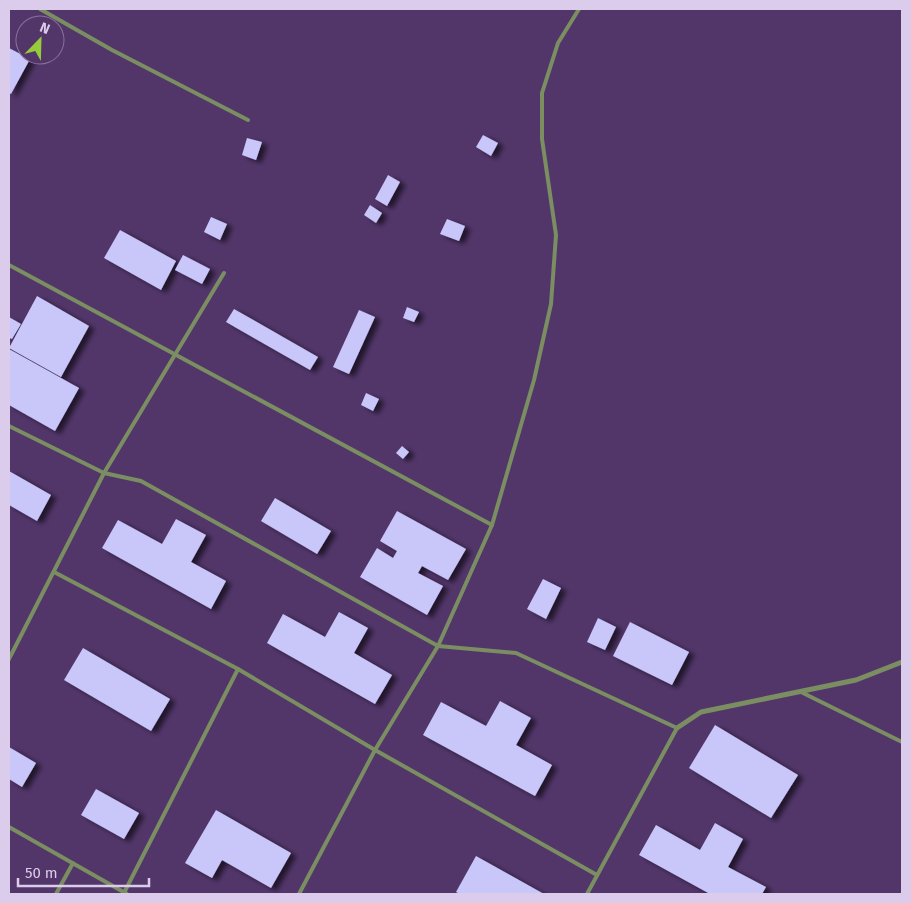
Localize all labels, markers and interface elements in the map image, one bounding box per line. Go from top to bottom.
north arrow [15,15,65,65]
text: N [37,19,52,38]
scale bar [18,856,149,888]
text: 50 m [25,864,58,882]

